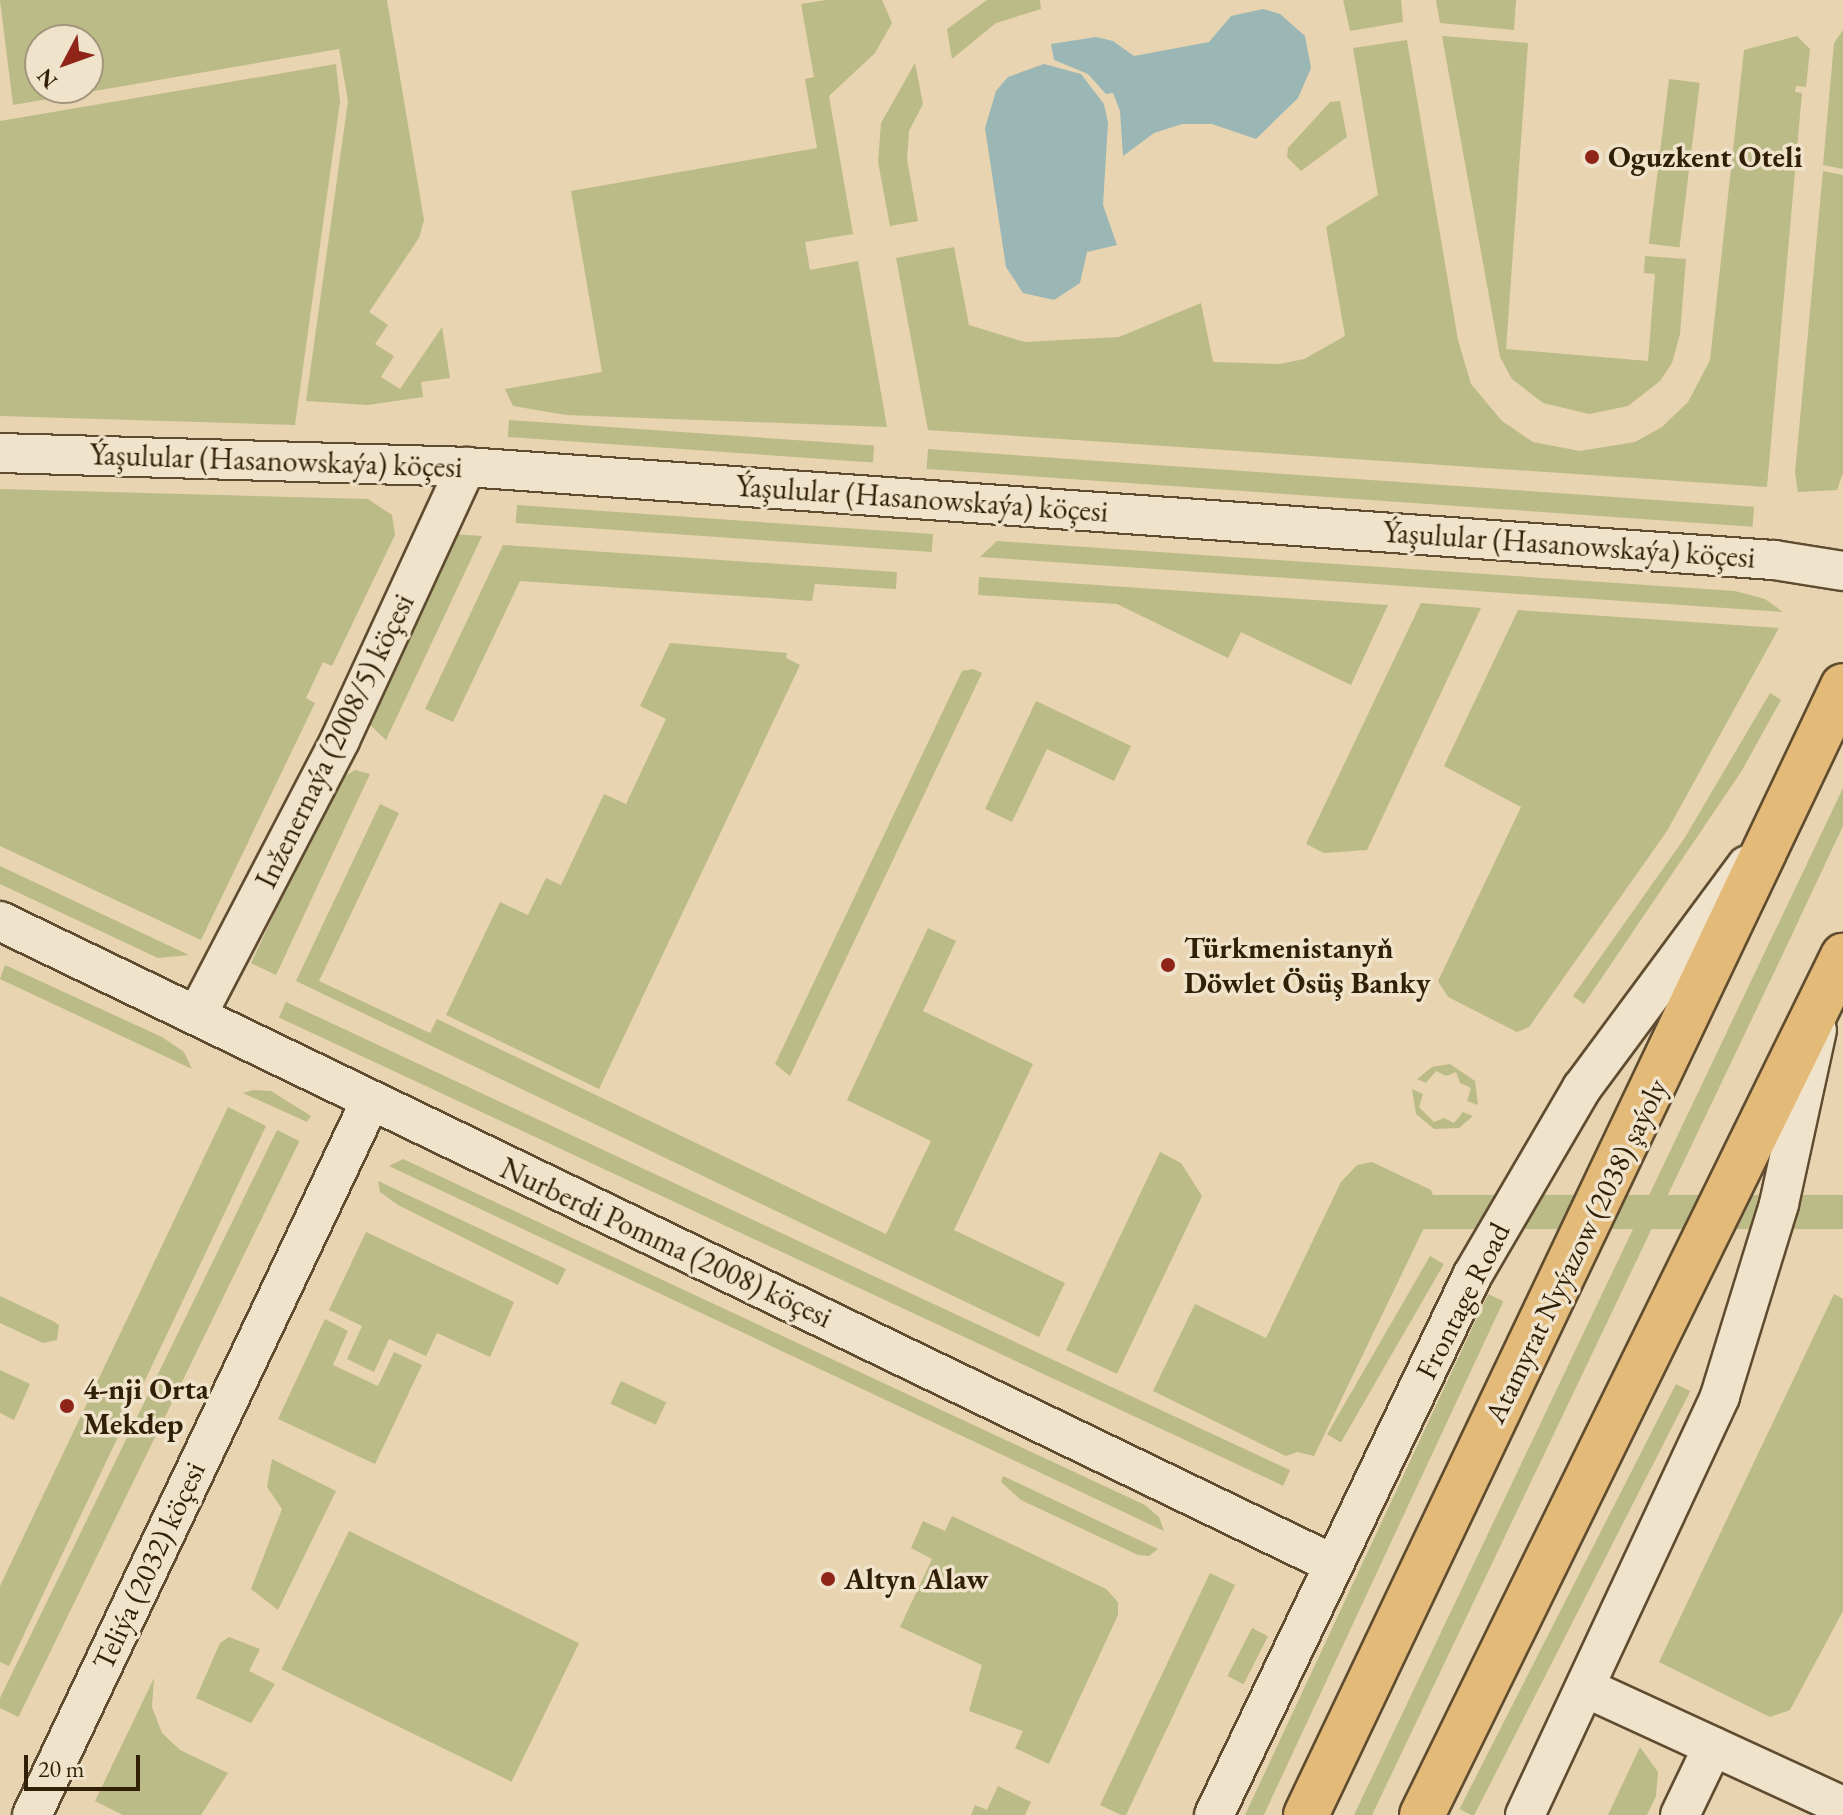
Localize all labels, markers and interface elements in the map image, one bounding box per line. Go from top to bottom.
north arrow [24,24,104,104]
text: N [30,63,64,95]
place label: Oguzkent Oteli [1608,139,1803,175]
marker: Oguzkent Oteli [1583,148,1601,166]
street label: Ýaşulular (Hasanowskaýa) köçesi [89,437,463,485]
street label: Ýaşulular (Hasanowskaýa) köçesi [735,468,1109,530]
street label: Ýaşulular (Hasanowskaýa) köçesi [1382,514,1756,576]
street label: Inženernaýa (2008/5) köçesi [248,588,422,894]
place label: Türkmenistanyň Döwlet Ösüş Banky [1184,930,1430,1000]
marker: Türkmenistanyň Döwlet Ösüş Banky [1159,956,1177,974]
street label: Atamyrat Nyýazow (2038) şaýoly [1477,1073,1675,1429]
street label: Nurberdi Pomma (2008) köçesi [495,1150,837,1336]
street label: Frontage Road [1408,1217,1518,1385]
place label: 4-nji Orta Mekdep [83,1371,209,1442]
marker: 4-nji Orta Mekdep [58,1397,76,1415]
street label: Teliýa (2032) köçesi [85,1456,213,1676]
place label: Altyn Alaw [844,1561,989,1597]
marker: Altyn Alaw [819,1570,837,1588]
scale bar [28,1739,144,1789]
text: 20 m [38,1753,85,1784]

